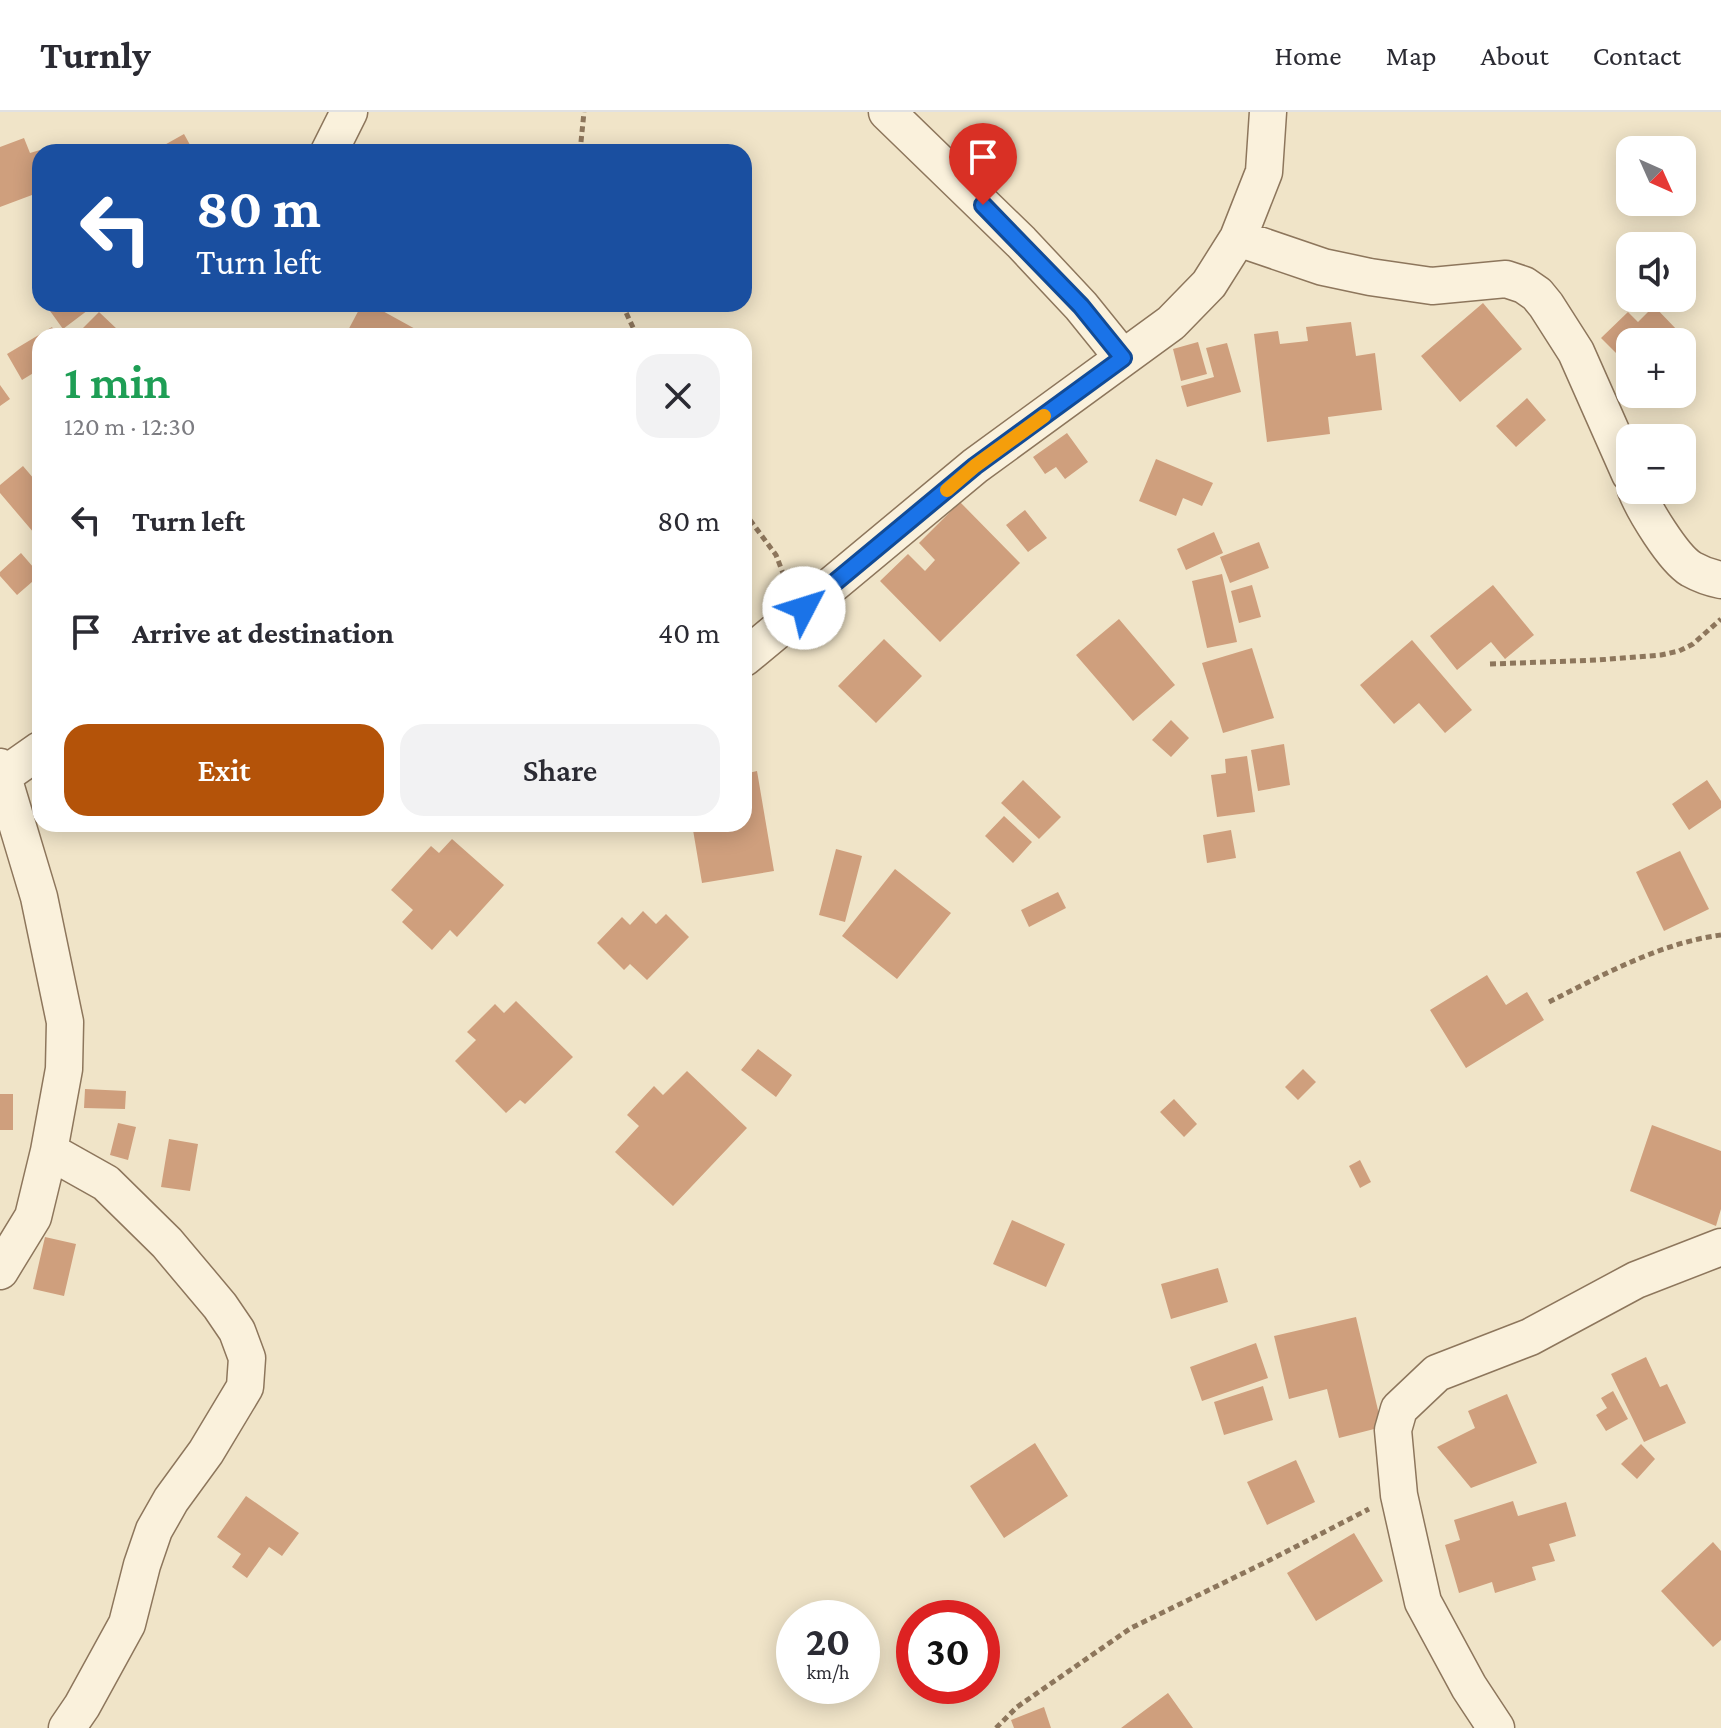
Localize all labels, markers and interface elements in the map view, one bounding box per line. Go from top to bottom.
text: Turnly [40,34,151,76]
text: Home [1275,40,1342,71]
text: Map [1386,40,1437,71]
text: About [1481,40,1549,71]
text: Contact [1593,40,1681,71]
pin [949,123,1017,205]
icon: arrive [961,135,1005,179]
north arrow [1616,136,1696,216]
map controls [1616,136,1696,504]
icon: left [64,176,168,280]
text: 80 m [196,177,321,239]
button: sound [1616,232,1696,312]
text: Turn left [196,242,321,282]
button: + [1616,328,1696,408]
button: close [636,354,720,438]
text: 1 min [64,355,171,408]
text: 120 m · 12:30 [64,412,196,441]
button: − [1616,424,1696,504]
icon: left [64,498,108,542]
text: Turn left [132,504,245,537]
text: 80 m [657,504,720,537]
position arrow [762,566,846,650]
icon: arrive [64,610,108,654]
text: Arrive at destination [132,616,394,649]
text: 40 m [658,616,720,649]
button: Exit [64,724,384,816]
button: Share [400,724,720,816]
speed limit sign: 30 [896,1600,1000,1704]
text: 20 [806,1619,850,1664]
text: km/h [806,1661,850,1683]

